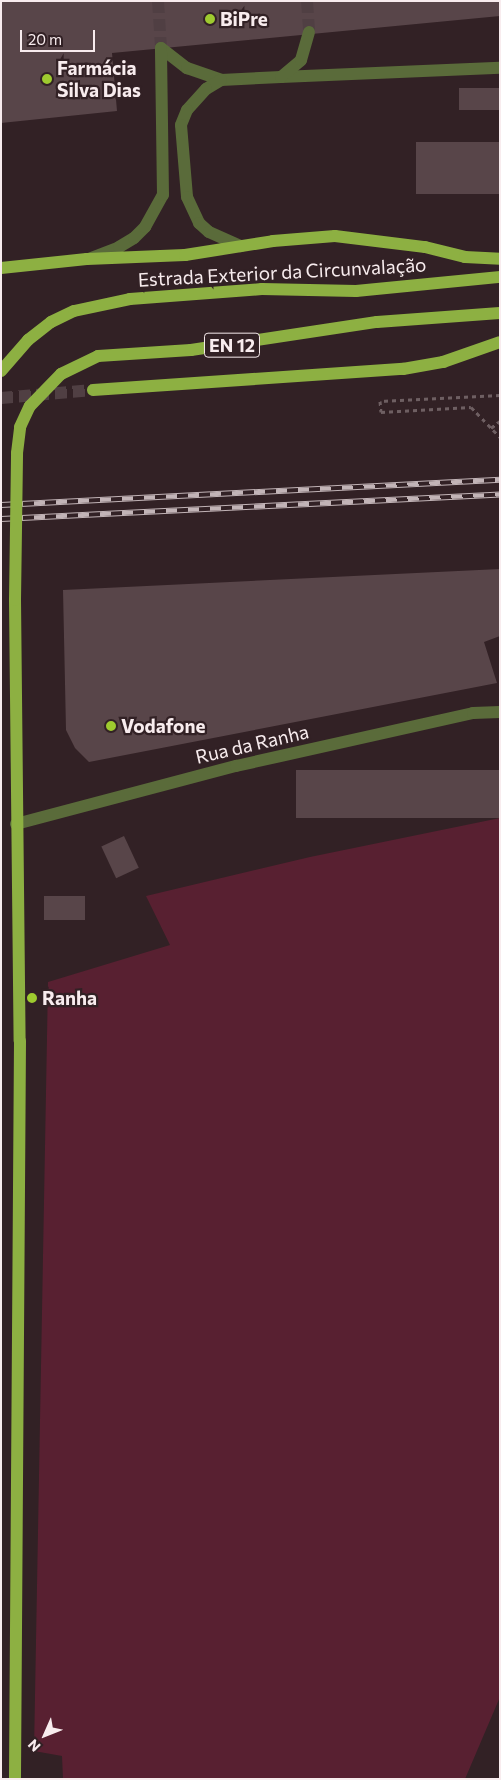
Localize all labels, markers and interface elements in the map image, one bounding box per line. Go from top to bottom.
place label: BiPre [220,8,268,30]
marker: BiPre [204,13,216,25]
scale bar [22,20,98,52]
text: 20 m [28,30,62,48]
place label: Farmácia Silva Dias [57,57,141,101]
marker: Farmácia Silva Dias [41,73,53,85]
street label: Estrada Exterior da Circunvalação [137,253,427,291]
road number: EN 12 [203,330,261,360]
place label: Vodafone [121,715,205,737]
marker: Vodafone [105,720,117,732]
street label: Rua da Ranha [193,720,311,768]
place label: Ranha [42,987,97,1009]
marker: Ranha [26,992,38,1004]
north arrow [20,1710,70,1760]
text: N [24,1736,44,1755]

